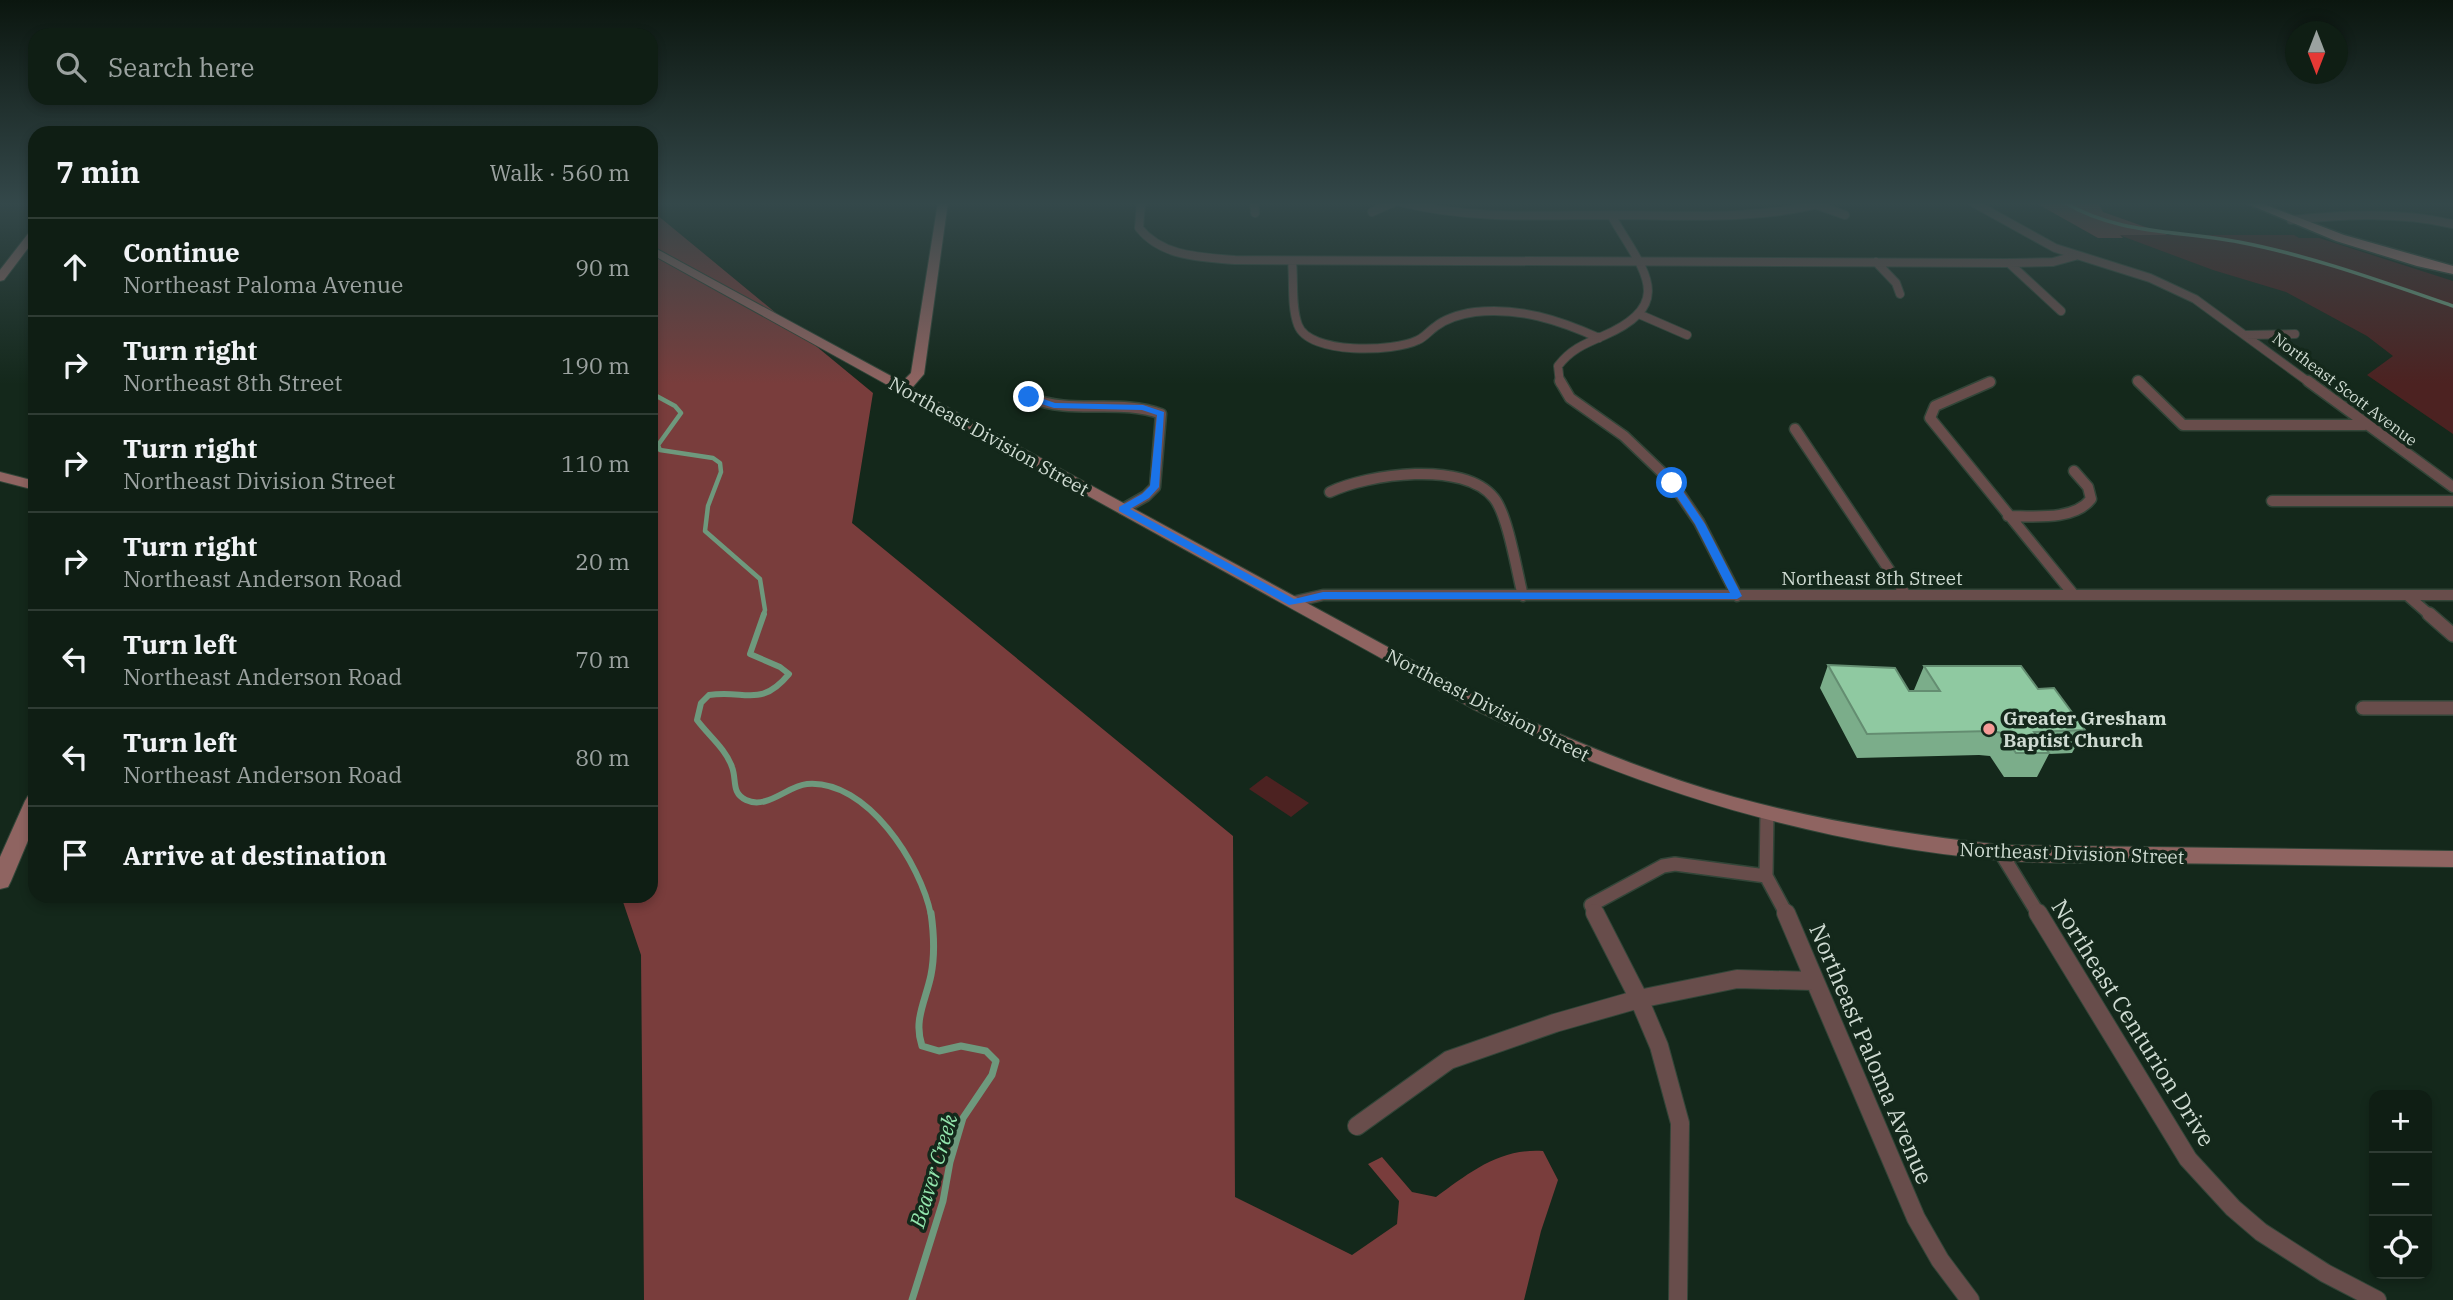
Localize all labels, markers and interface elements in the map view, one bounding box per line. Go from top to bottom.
north arrow [2285,21,2348,84]
search box [28,28,658,105]
icon: search [52,48,90,86]
text: Search here [108,50,254,84]
text: 7 min [56,152,140,191]
text: Walk · 560 m [489,157,630,187]
text: Continue [123,235,240,269]
icon: ahead [56,248,94,286]
text: 90 m [575,252,630,282]
text: Northeast Paloma Avenue [123,269,403,299]
street label: Northeast Scott Avenue [2269,328,2421,450]
text: Turn right [123,333,257,367]
icon: right [56,346,94,384]
text: 190 m [561,350,630,380]
text: Northeast 8th Street [123,367,343,397]
street label: Northeast Division Street [885,371,1093,501]
route end [1013,381,1044,412]
text: Turn right [123,431,257,465]
icon: right [56,444,94,482]
text: 110 m [561,448,630,478]
text: Northeast Division Street [123,465,395,495]
route start [1656,467,1687,498]
text: Turn right [123,529,257,563]
icon: right [56,542,94,580]
text: 20 m [575,546,630,576]
text: Northeast Anderson Road [123,563,402,593]
street label: Northeast 8th Street [1781,566,1963,590]
text: Turn left [123,627,237,661]
icon: left [56,640,94,678]
street label: Northeast Division Street [1382,643,1594,767]
text: 70 m [575,644,630,674]
text: Northeast Anderson Road [123,661,402,691]
place label: Greater Gresham Baptist Church [2003,706,2167,752]
marker: Greater Gresham Baptist Church [1981,721,1997,737]
text: Turn left [123,725,237,759]
icon: left [56,738,94,776]
text: 80 m [575,742,630,772]
text: Northeast Anderson Road [123,759,402,789]
icon: arrive [56,836,94,874]
street label: Northeast Division Street [1959,837,2185,869]
text: Arrive at destination [123,838,387,872]
street label: Northeast Centurion Drive [2045,893,2222,1152]
street label: Northeast Paloma Avenue [1803,919,1941,1189]
map controls [2369,1090,2432,1279]
button: + [2369,1090,2432,1153]
water label: Beaver Creek [902,1110,964,1232]
button: − [2369,1153,2432,1216]
button: locate [2369,1216,2432,1279]

